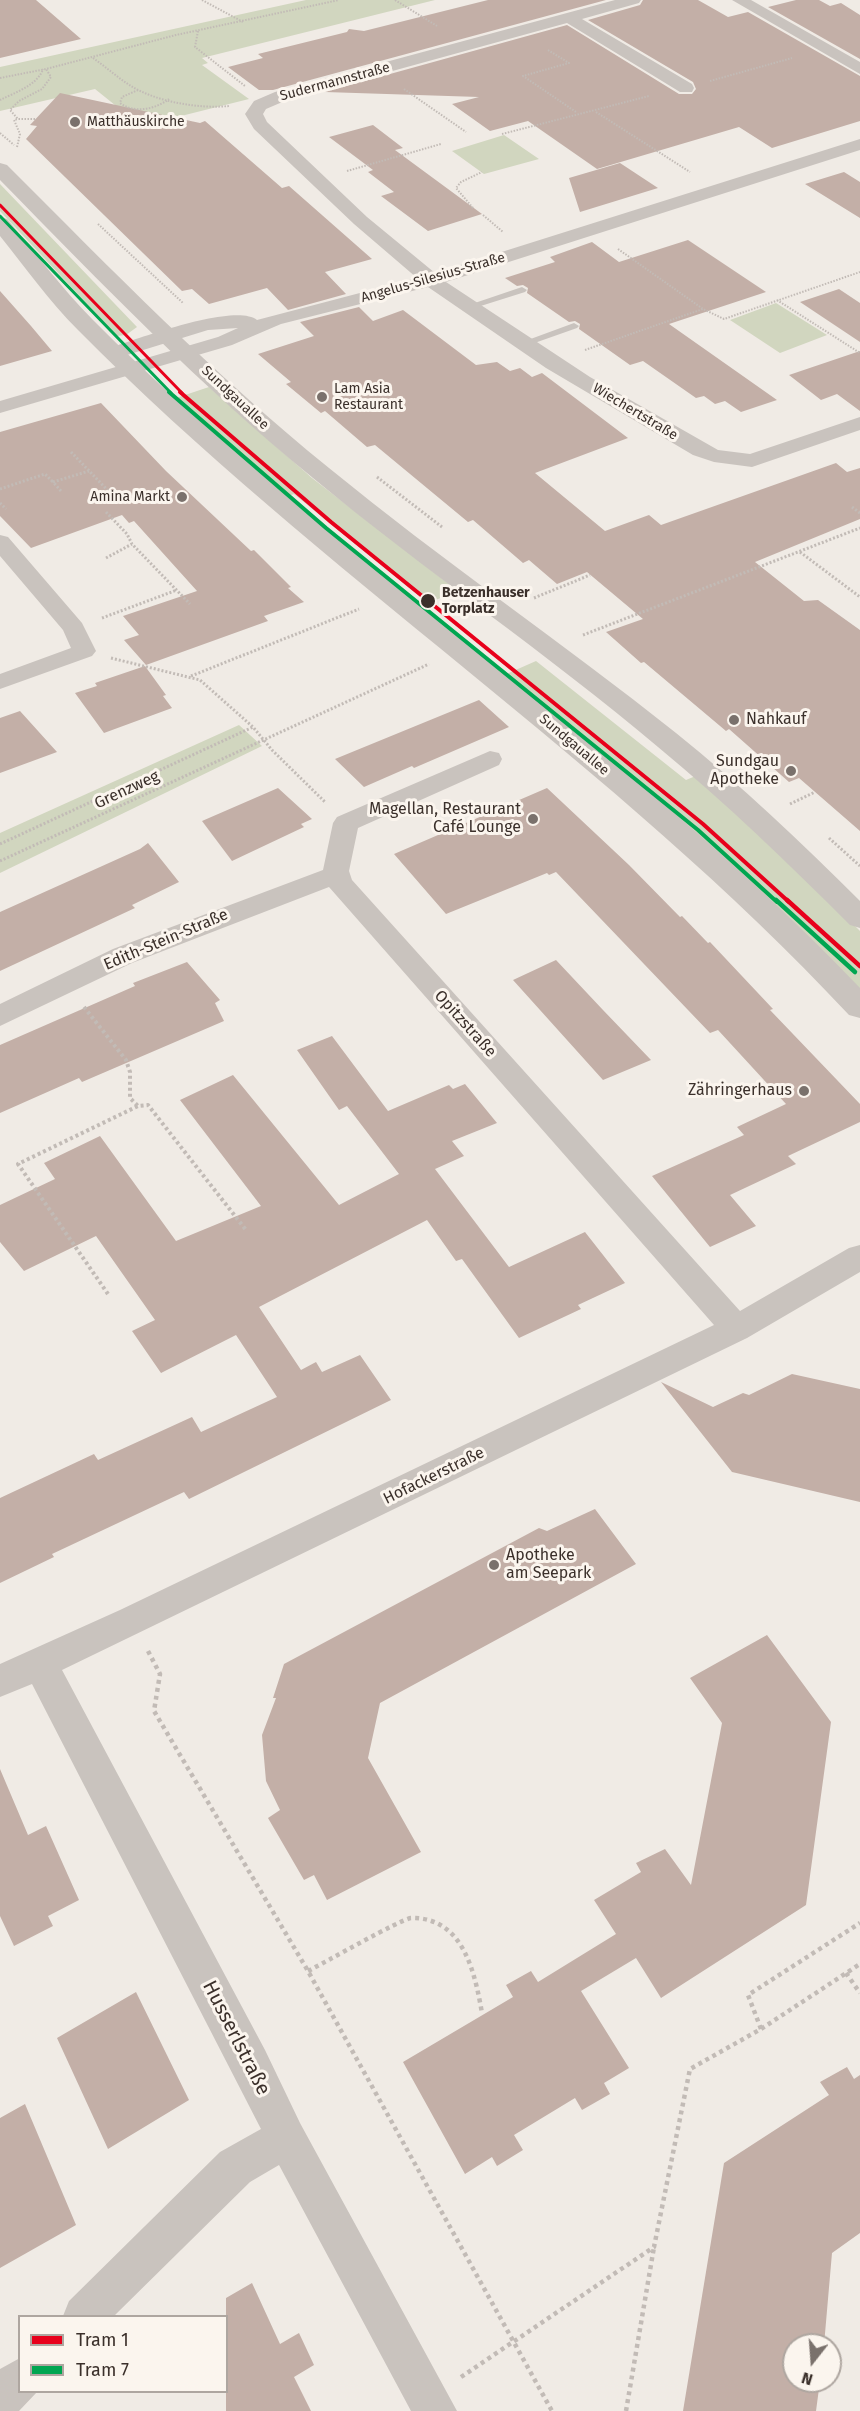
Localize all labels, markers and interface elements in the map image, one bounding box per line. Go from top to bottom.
street label: Sudermannstraße [278,59,392,105]
place label: Matthäuskirche [87,114,185,130]
marker: Matthäuskirche [68,115,82,129]
street label: Angelus-Silesius-Straße [359,249,507,307]
street label: Sundgauallee [198,363,272,433]
street label: Wiechertstraße [589,380,681,444]
place label: Lam Asia Restaurant [334,381,403,413]
marker: Lam Asia Restaurant [315,390,329,404]
place label: Amina Markt [90,489,170,505]
marker: Amina Markt [175,490,189,504]
place label: Betzenhauser Torplatz [442,585,530,618]
marker: Betzenhauser Torplatz [419,592,437,610]
place label: Nahkauf [746,710,806,730]
street label: Sundgauallee [536,711,612,779]
marker: Nahkauf [727,713,741,727]
place label: Sundgau Apotheke [710,752,779,790]
marker: Sundgau Apotheke [784,764,798,778]
street label: Grenzweg [91,767,163,813]
place label: Magellan, Restaurant Café Lounge [369,800,521,838]
marker: Magellan, Restaurant Café Lounge [526,812,540,826]
street label: Edith-Stein-Straße [101,905,231,975]
street label: Opitzstraße [430,987,500,1061]
place label: Zähringerhaus [688,1081,792,1101]
marker: Zähringerhaus [797,1084,811,1098]
street label: Hofackerstraße [380,1443,488,1509]
place label: Apotheke am Seepark [506,1546,591,1584]
marker: Apotheke am Seepark [487,1558,501,1572]
street label: Husserlstraße [197,1977,275,2099]
legend [18,2315,228,2393]
text: Tram 1 [76,2329,129,2351]
north arrow [782,2333,842,2393]
text: Tram 7 [76,2359,129,2381]
text: N [799,2368,815,2389]

